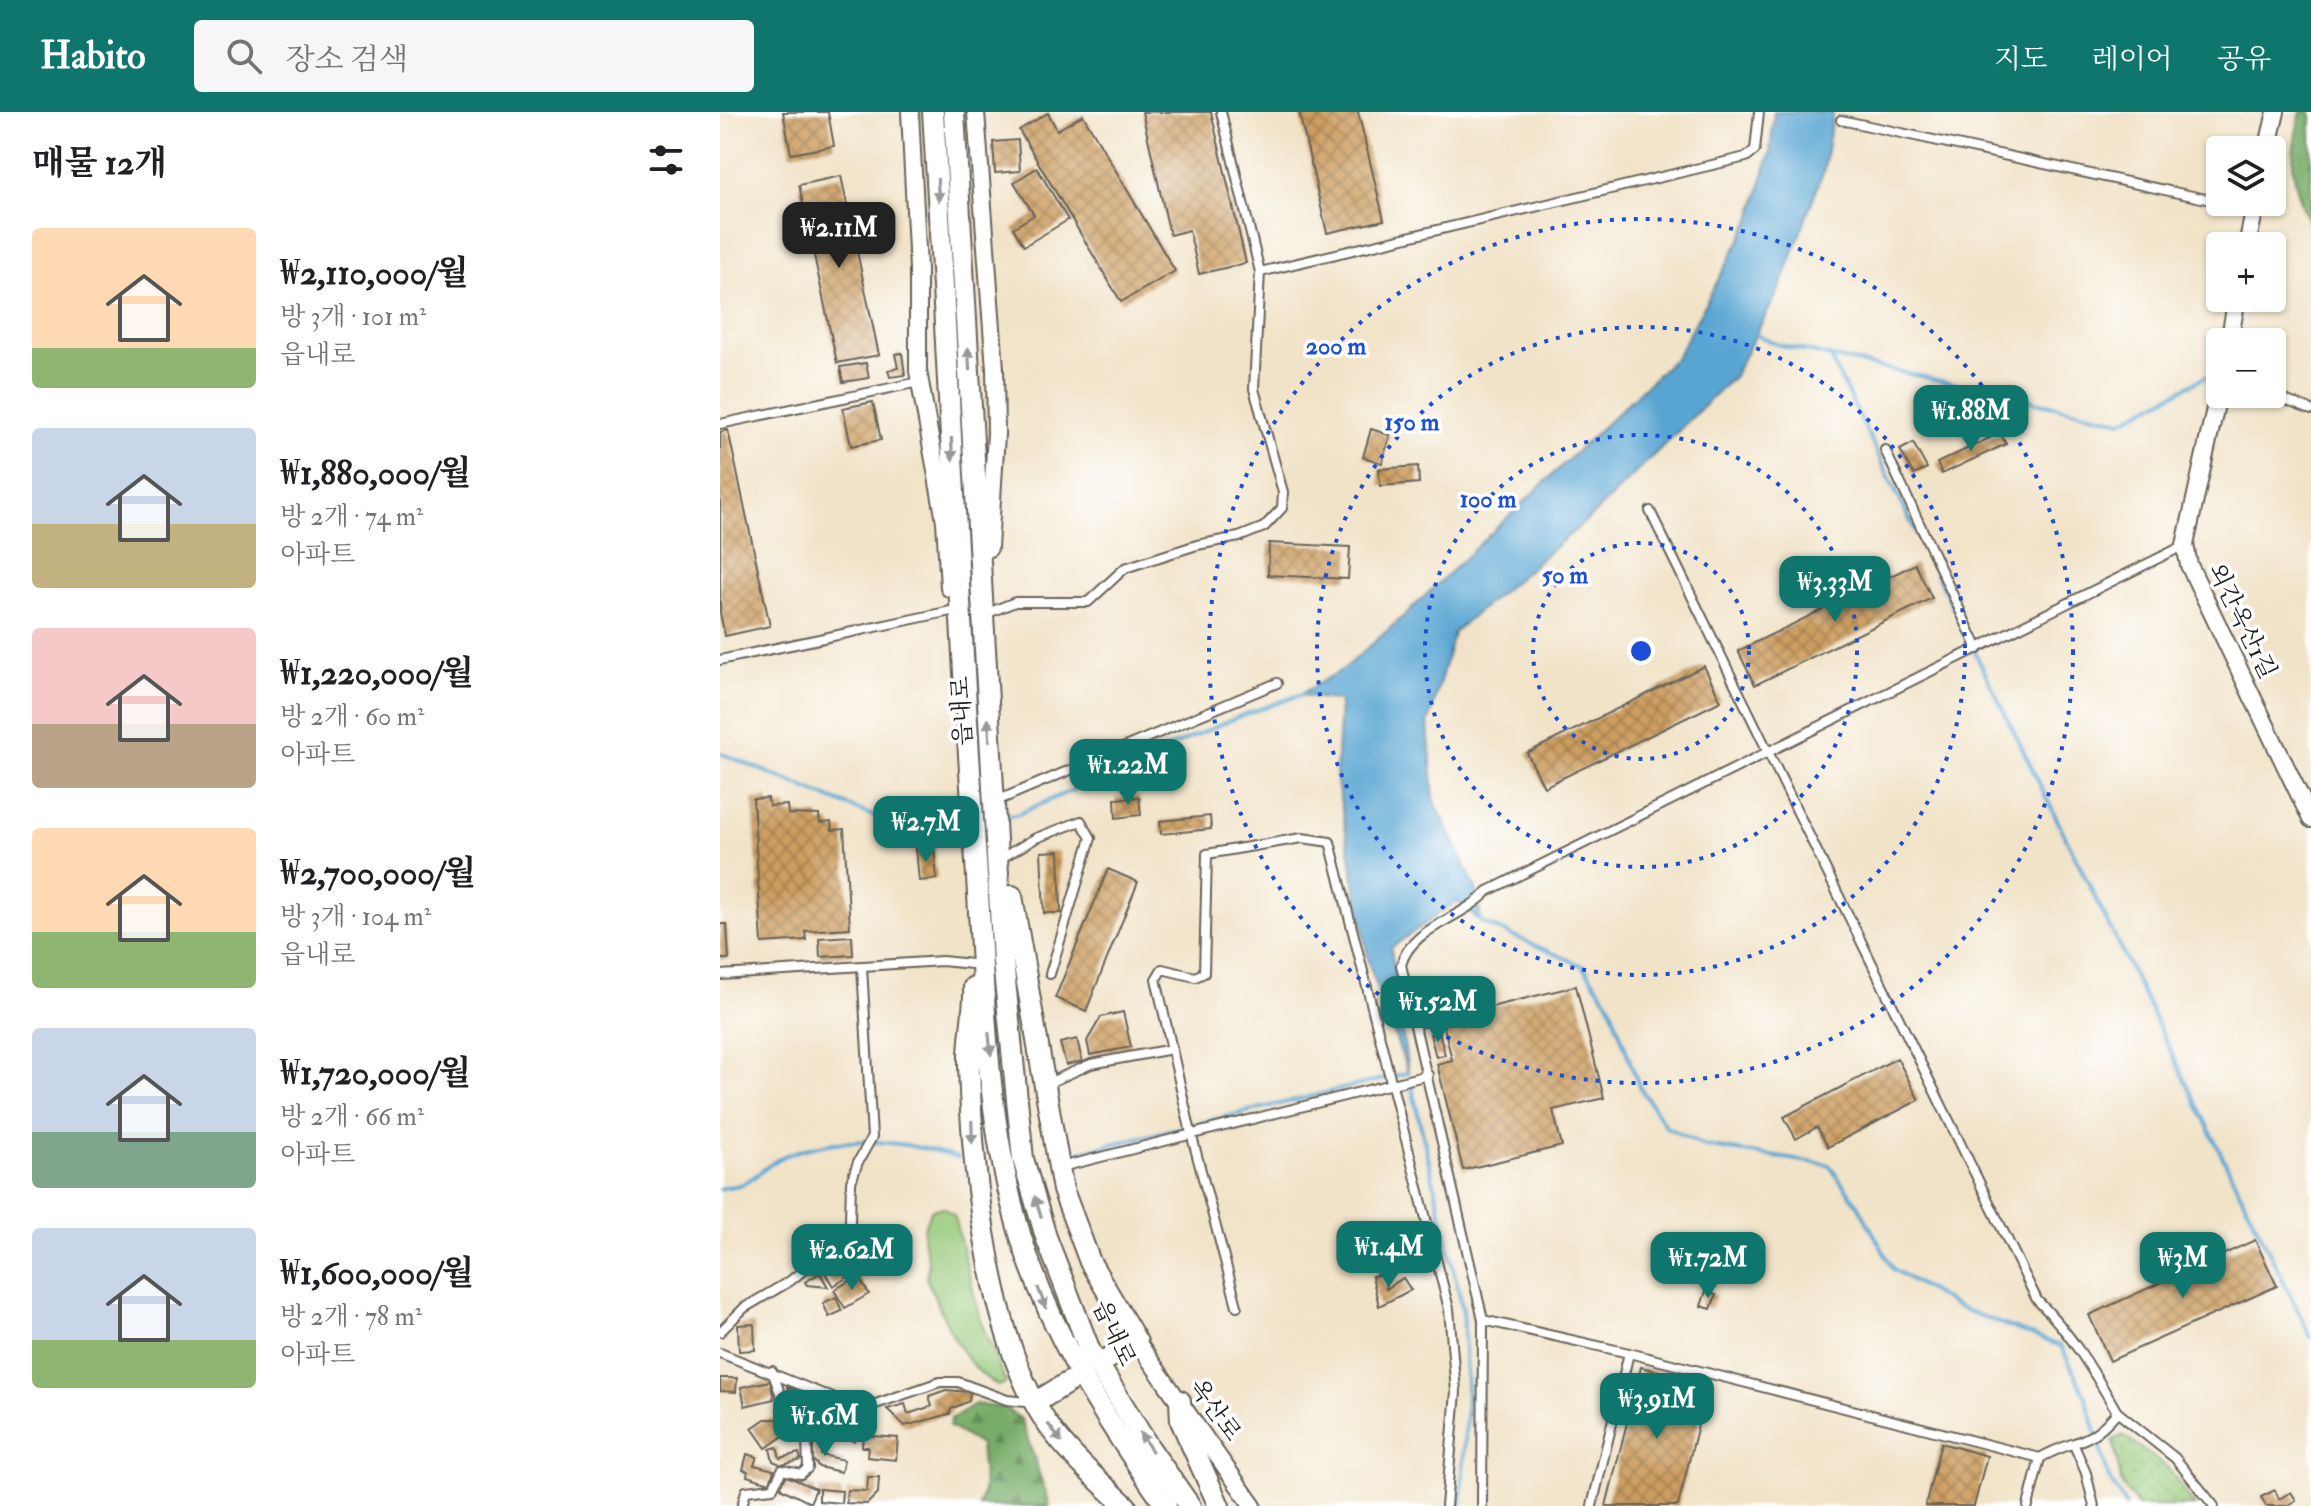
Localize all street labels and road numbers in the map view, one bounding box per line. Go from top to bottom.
street label: 외간옥산1길 [2201,558,2283,684]
street label: 읍내로 [945,675,979,747]
street label: 읍내로 [1085,1295,1143,1371]
street label: 옥산로 [1182,1373,1248,1447]

